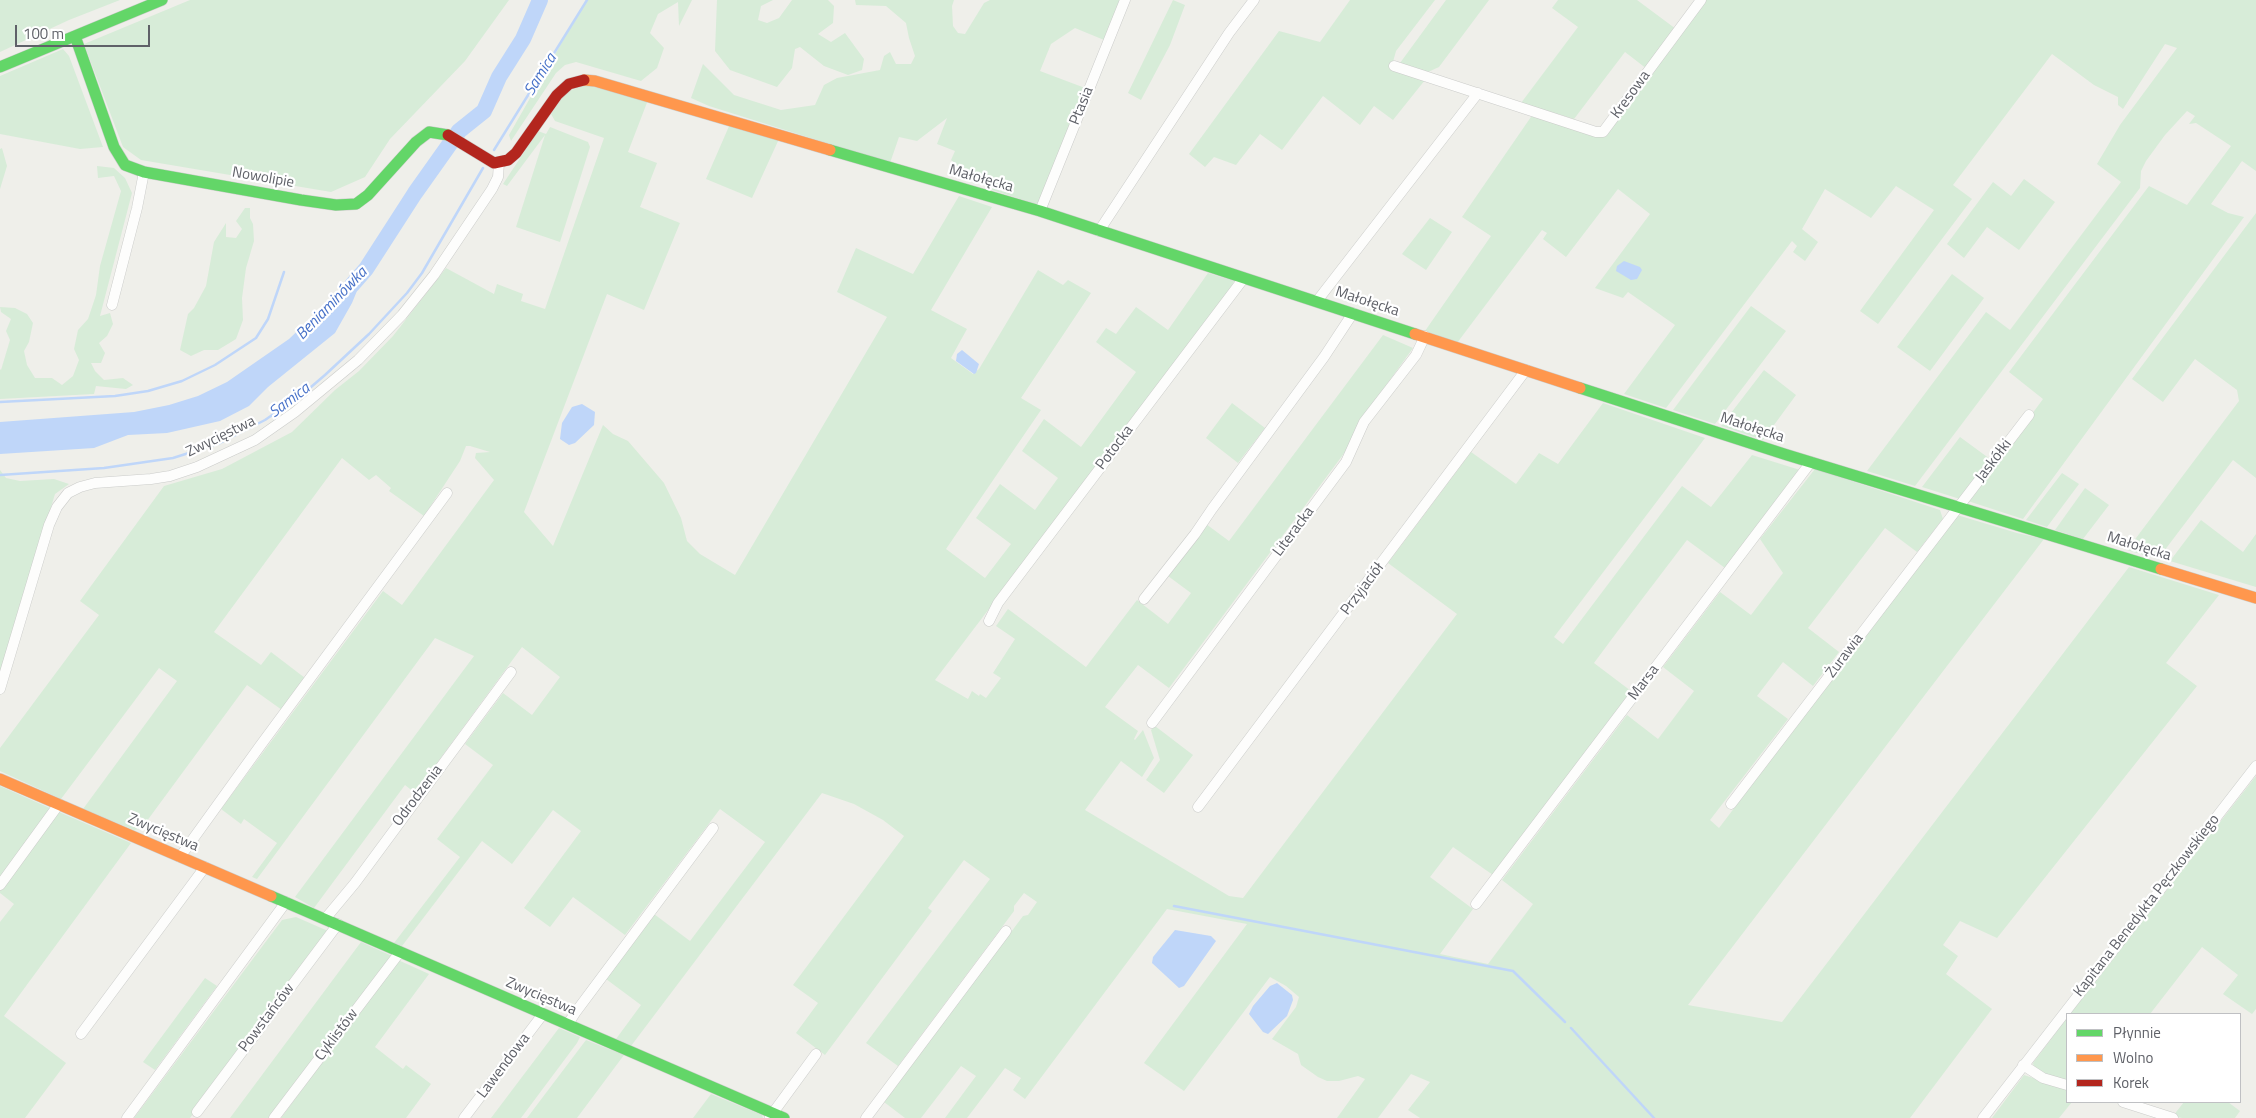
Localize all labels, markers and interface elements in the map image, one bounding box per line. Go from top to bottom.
scale bar [18,15,152,47]
text: 100 m [23,22,64,45]
water label: Samica [521,50,561,100]
street label: Kresowa [1608,68,1654,122]
street label: Ptasia [1066,84,1098,128]
street label: Małołęcka [947,161,1015,197]
street label: Nowolipie [231,164,295,192]
water label: Beniaminówka [292,264,372,344]
street label: Małołęcka [1333,283,1401,321]
water label: Samica [266,379,314,423]
street label: Małołęcka [1718,409,1786,447]
street label: Zwycięstwa [183,412,259,462]
street label: Potocka [1092,422,1138,474]
street label: Jaskółki [1972,436,2016,486]
street label: Literacka [1270,504,1318,560]
street label: Małołęcka [2105,529,2173,565]
street label: Przyjaciół [1337,559,1389,619]
street label: Żurawia [1823,630,1867,682]
street label: Marsa [1625,662,1663,704]
street label: Odrodzenia [389,762,447,830]
street label: Zwycięstwa [125,810,201,856]
street label: Kapitana Benedykta Pęczkowskiego [2070,811,2224,1001]
street label: Zwycięstwa [503,974,579,1020]
street label: Powstańców [235,980,299,1056]
street label: Cyklistów [312,1005,362,1065]
legend [2066,1013,2241,1103]
text: Płynnie [2113,1021,2161,1044]
street label: Lawendowa [474,1030,534,1102]
text: Wolno [2113,1046,2153,1069]
text: Korek [2113,1071,2149,1094]

